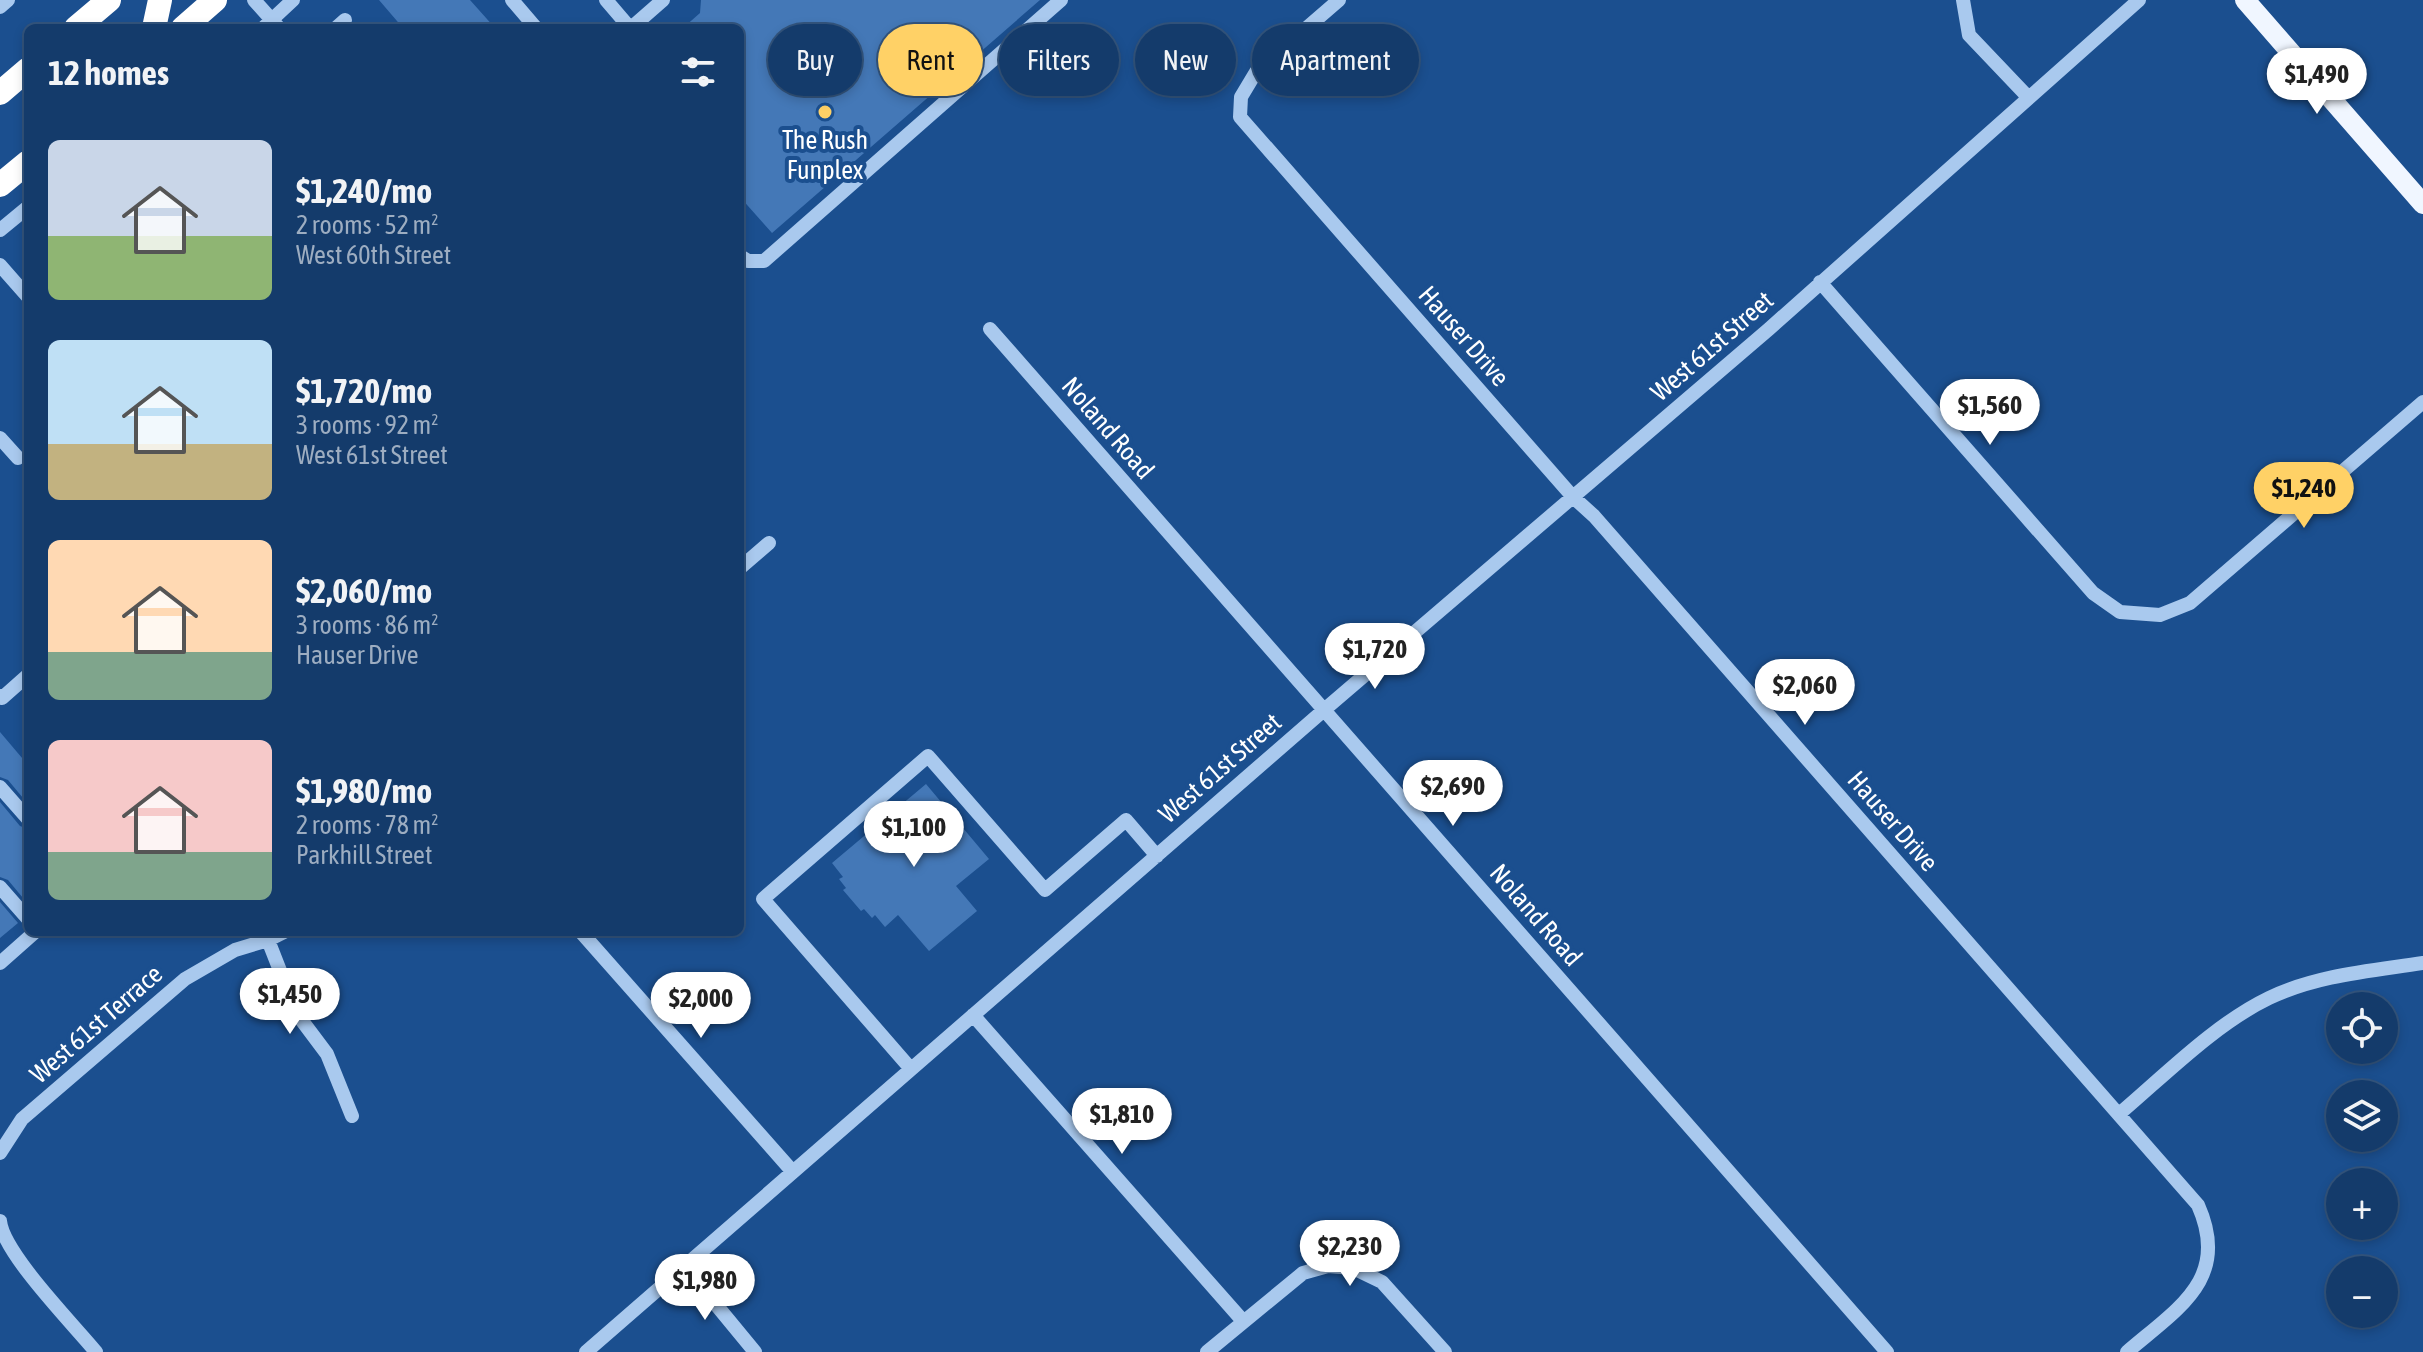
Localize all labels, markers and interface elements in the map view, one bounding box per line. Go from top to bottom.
chip: Buy [768,24,862,96]
chip: Rent [878,24,983,96]
chip: Filters [999,24,1119,96]
chip: New [1135,24,1236,96]
chip: Apartment [1252,24,1419,96]
pin: $1,490 [2252,48,2382,116]
icon: filters [676,50,720,94]
text: 12 homes [48,53,169,92]
text: $1,490 [2285,59,2349,89]
marker: The Rush Funplex [816,103,834,121]
place label: The Rush Funplex [782,125,868,185]
text: $1,240/mo [296,171,432,210]
icon: home [112,172,208,268]
text: 2 rooms · 52 m² [296,210,438,240]
text: West 60th Street [296,240,451,270]
street label: Hauser Drive [1413,280,1515,392]
street label: West 61st Street [1645,285,1779,407]
text: $1,720/mo [296,371,432,410]
street label: Noland Road [1056,371,1160,485]
icon: home [112,372,208,468]
pin: $1,560 [1925,379,2055,447]
text: $1,560 [1958,390,2022,420]
text: 3 rooms · 92 m² [296,410,438,440]
text: West 61st Street [296,440,448,470]
pin: $1,240 [2239,462,2369,530]
text: $1,240 [2272,473,2336,503]
text: $2,060/mo [296,571,432,610]
icon: home [112,572,208,668]
text: 3 rooms · 86 m² [296,610,438,640]
pin: $1,720 [1310,623,1440,691]
text: $1,720 [1343,634,1407,664]
text: Hauser Drive [296,640,418,670]
pin: $2,060 [1740,659,1870,727]
text: $2,060 [1773,670,1837,700]
street label: West 61st Street [1153,707,1287,829]
pin: $2,690 [1388,760,1518,828]
street label: Hauser Drive [1842,765,1944,877]
text: $1,980/mo [296,771,432,810]
text: $2,690 [1421,771,1485,801]
icon: home [112,772,208,868]
pin: $1,100 [849,801,979,869]
text: 2 rooms · 78 m² [296,810,438,840]
text: $1,100 [882,812,946,842]
text: Parkhill Street [296,840,432,870]
street label: Noland Road [1484,858,1588,972]
street label: West 61st Terrace [24,959,168,1089]
pin: $1,450 [225,968,355,1036]
pin: $2,000 [636,972,766,1040]
text: $1,450 [258,979,322,1009]
text: $2,000 [669,983,733,1013]
map controls [2326,992,2398,1328]
button: locate [2326,992,2398,1064]
button: layers [2326,1080,2398,1152]
pin: $1,810 [1057,1088,1187,1156]
text: $1,810 [1090,1099,1154,1129]
button: + [2326,1168,2398,1240]
pin: $2,230 [1285,1220,1415,1288]
text: $2,230 [1318,1231,1382,1261]
pin: $1,980 [640,1254,770,1322]
button: − [2326,1256,2398,1328]
text: $1,980 [673,1265,737,1295]

